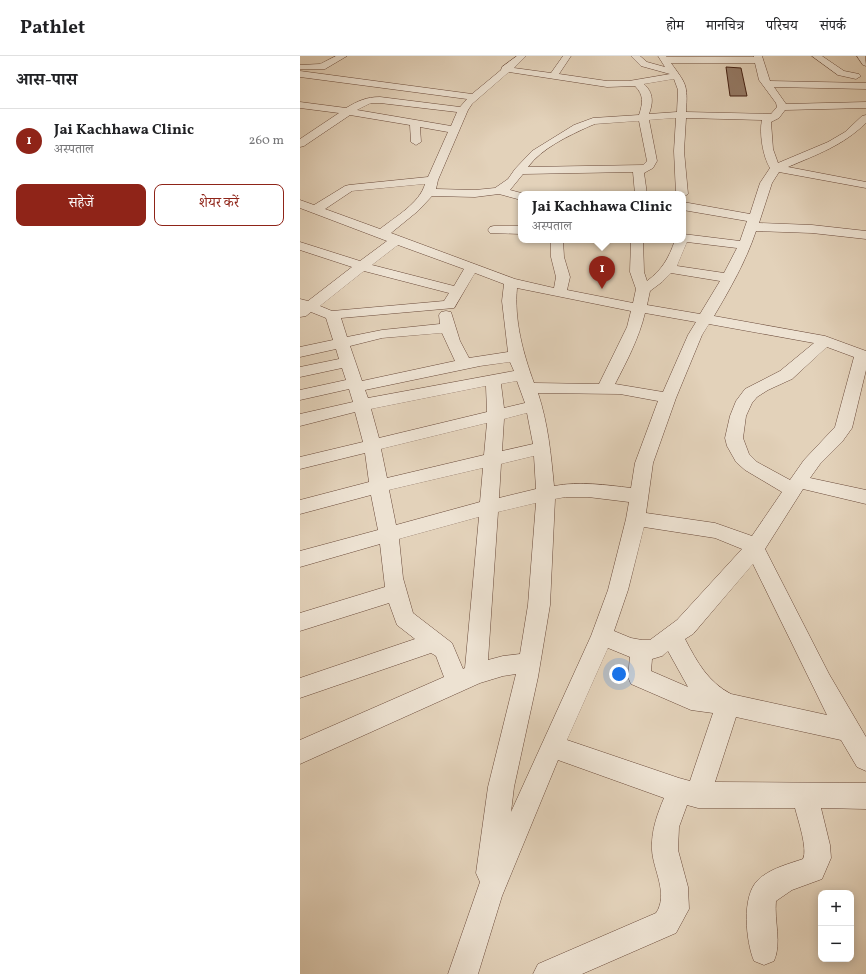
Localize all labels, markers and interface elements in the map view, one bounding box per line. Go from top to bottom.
text: Pathlet [20,15,85,41]
text: होम [666,17,684,36]
text: मानचित्र [706,17,744,36]
text: परिचय [766,17,798,36]
text: संपर्क [820,17,846,36]
text: आस-पास [16,69,77,92]
text: Jai Kachhawa Clinic [54,120,194,141]
text: 1 [26,132,32,150]
text: 260 m [249,132,284,150]
text: अस्पताल [54,141,94,159]
button: सहेजें [16,184,146,226]
button: शेयर करें [154,184,284,226]
popup [518,191,686,243]
text: Jai Kachhawa Clinic [532,197,672,218]
text: अस्पताल [532,218,572,236]
pin: 1 [589,256,615,289]
your location [609,664,629,684]
map controls [818,890,854,962]
button: + [818,890,854,926]
button: − [818,926,854,962]

